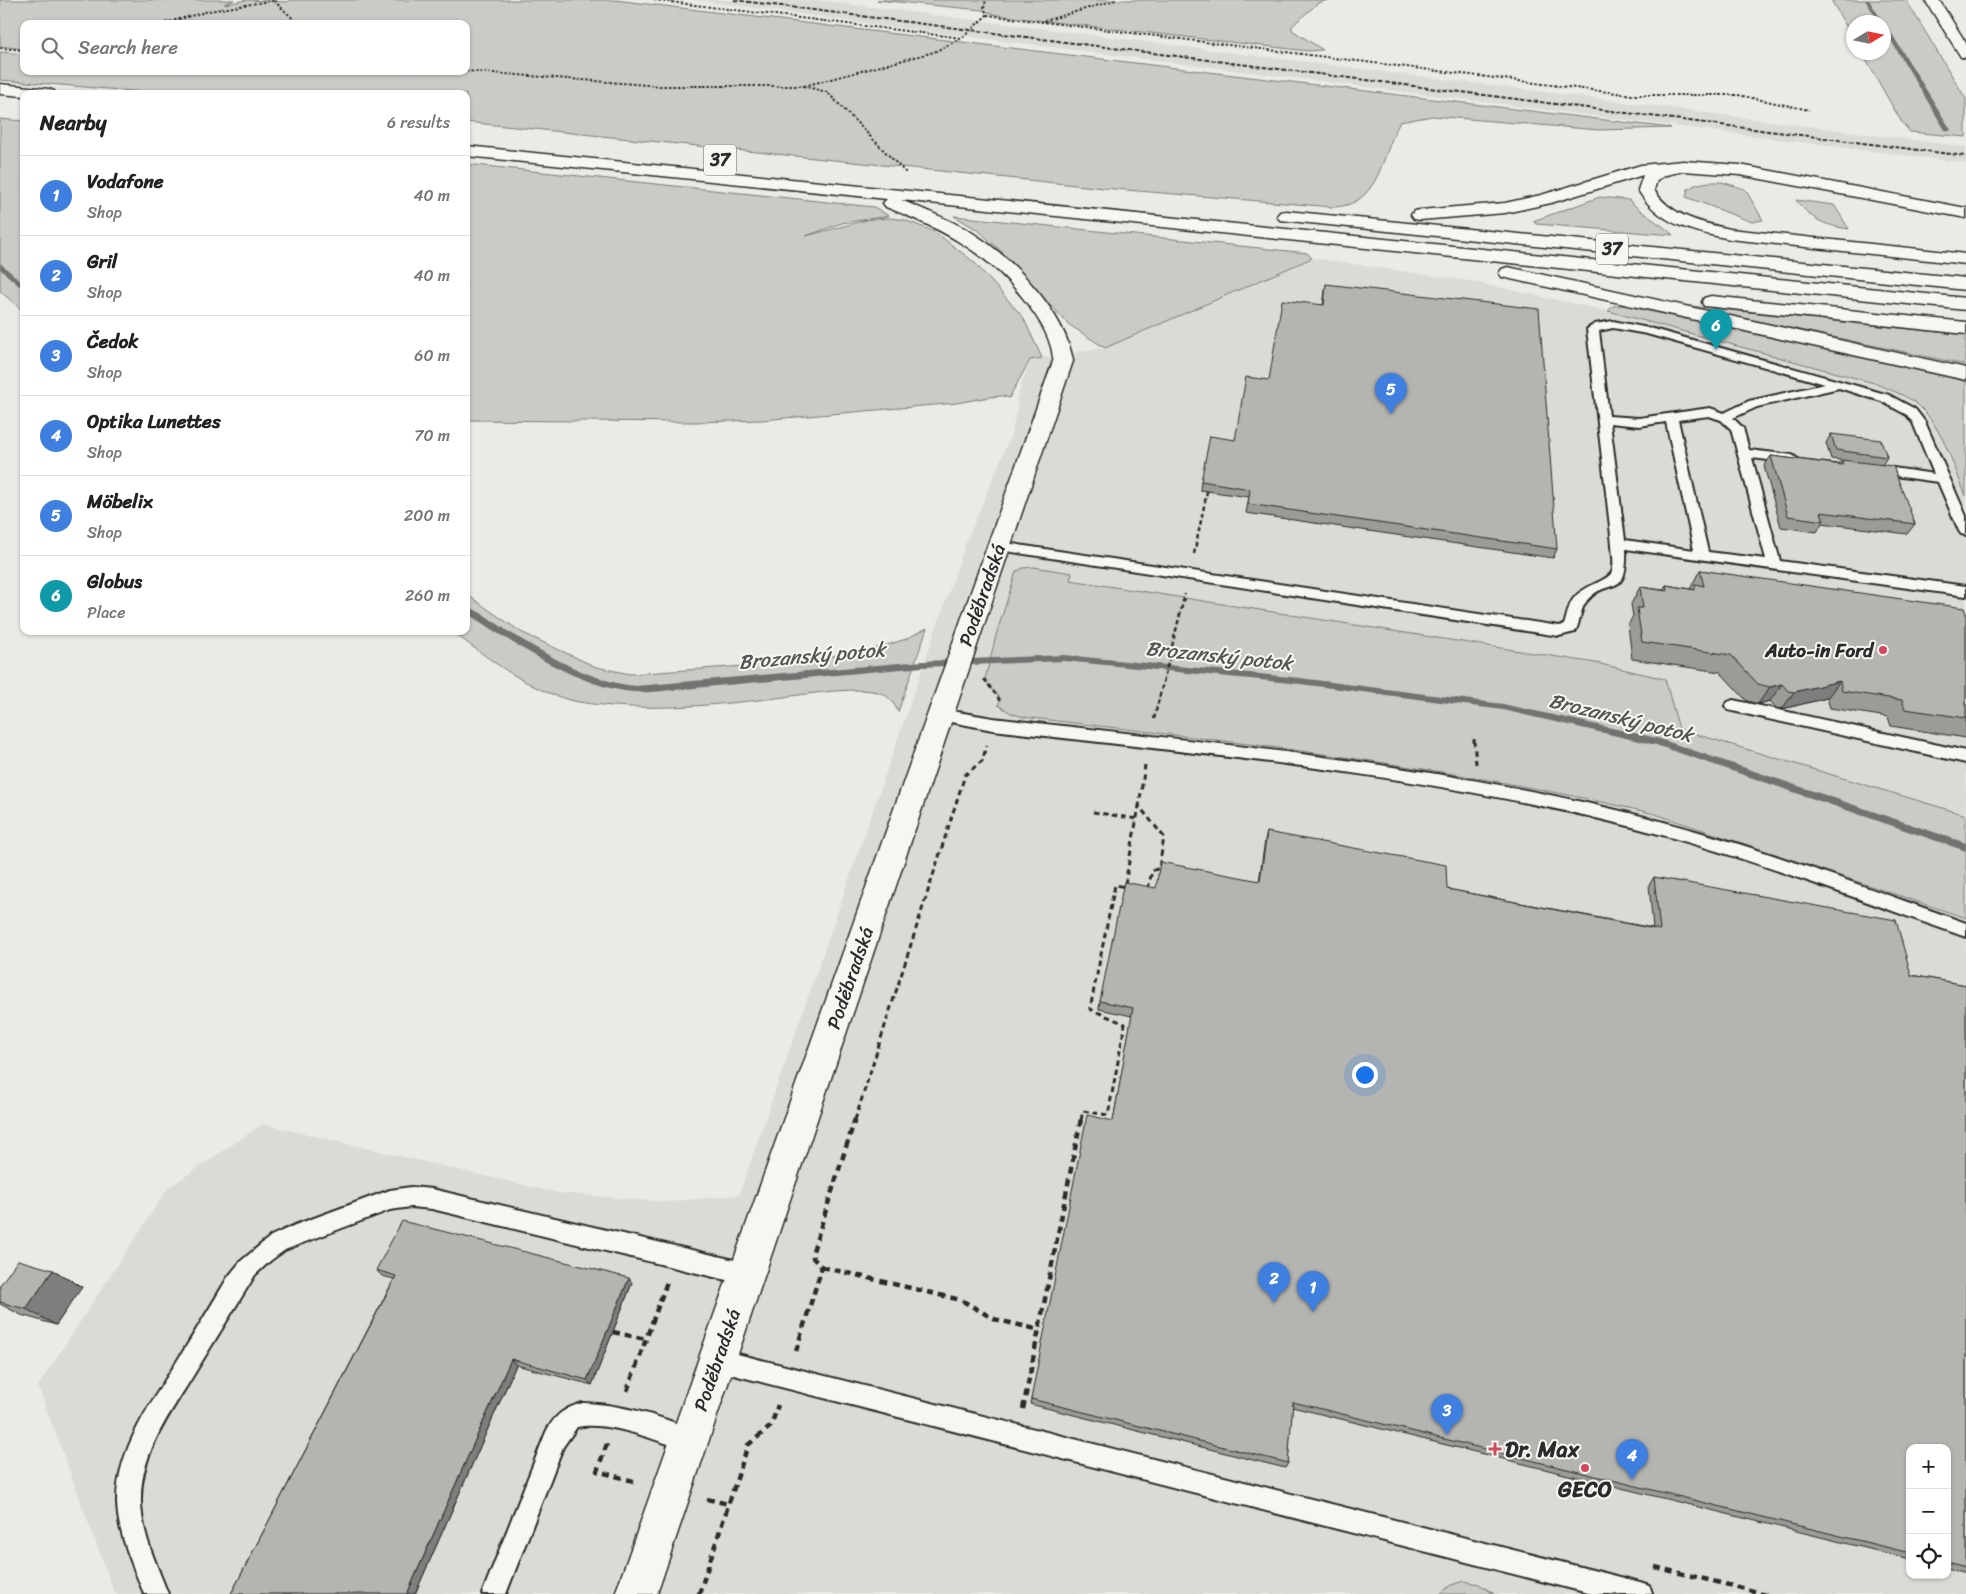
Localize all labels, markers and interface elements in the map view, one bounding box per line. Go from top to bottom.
north arrow [1846,15,1891,60]
search box [20,20,470,75]
text: Search here [78,31,178,64]
icon: search [38,34,66,62]
text: Nearby [40,104,106,142]
text: 6 results [387,108,450,137]
road number: 37 [704,144,736,176]
text: Vodafone [87,165,164,198]
text: 1 [53,181,59,210]
text: 40 m [413,181,450,210]
text: Shop [87,198,122,227]
road number: 37 [1596,233,1628,264]
text: Gril [87,245,117,278]
text: 2 [51,261,61,290]
text: 40 m [413,261,450,290]
text: Shop [87,278,122,307]
pin: 6 [1700,309,1732,350]
text: Čedok [87,325,138,358]
text: 3 [52,341,60,370]
text: 60 m [414,341,450,370]
text: Shop [87,358,122,387]
pin: 5 [1375,373,1407,414]
text: Optika Lunettes [87,405,221,438]
text: 4 [51,421,61,450]
text: 70 m [414,421,450,450]
text: Shop [87,438,122,467]
text: Möbelix [87,485,153,518]
text: 5 [51,501,61,530]
text: 200 m [404,501,450,530]
text: Shop [87,518,122,547]
street label: Poděbradská [949,539,1015,651]
text: Globus [87,565,142,598]
text: 6 [51,581,61,610]
text: 260 m [405,581,450,610]
text: Place [87,598,126,627]
water label: Brozanský potok [1144,631,1296,681]
water label: Brozanský potok [737,632,889,680]
place label: Auto-in Ford [1764,634,1875,667]
marker: Auto-in Ford [1877,644,1889,656]
water label: Brozanský potok [1545,683,1699,753]
street label: Poděbradská [817,922,883,1034]
your location [1352,1062,1378,1088]
pin: 2 [1258,1262,1290,1303]
pin: 1 [1297,1271,1329,1312]
street label: Poděbradská [684,1304,750,1416]
pin: 3 [1431,1394,1463,1435]
place label: Dr. Max [1505,1430,1580,1469]
pin: 4 [1616,1439,1648,1480]
marker: Dr. Max [1489,1443,1501,1455]
map controls [1906,1444,1951,1579]
button: + [1906,1444,1951,1489]
marker: GECO [1579,1462,1591,1474]
place label: GECO [1557,1470,1612,1509]
button: − [1906,1489,1951,1534]
button: locate [1906,1534,1951,1579]

